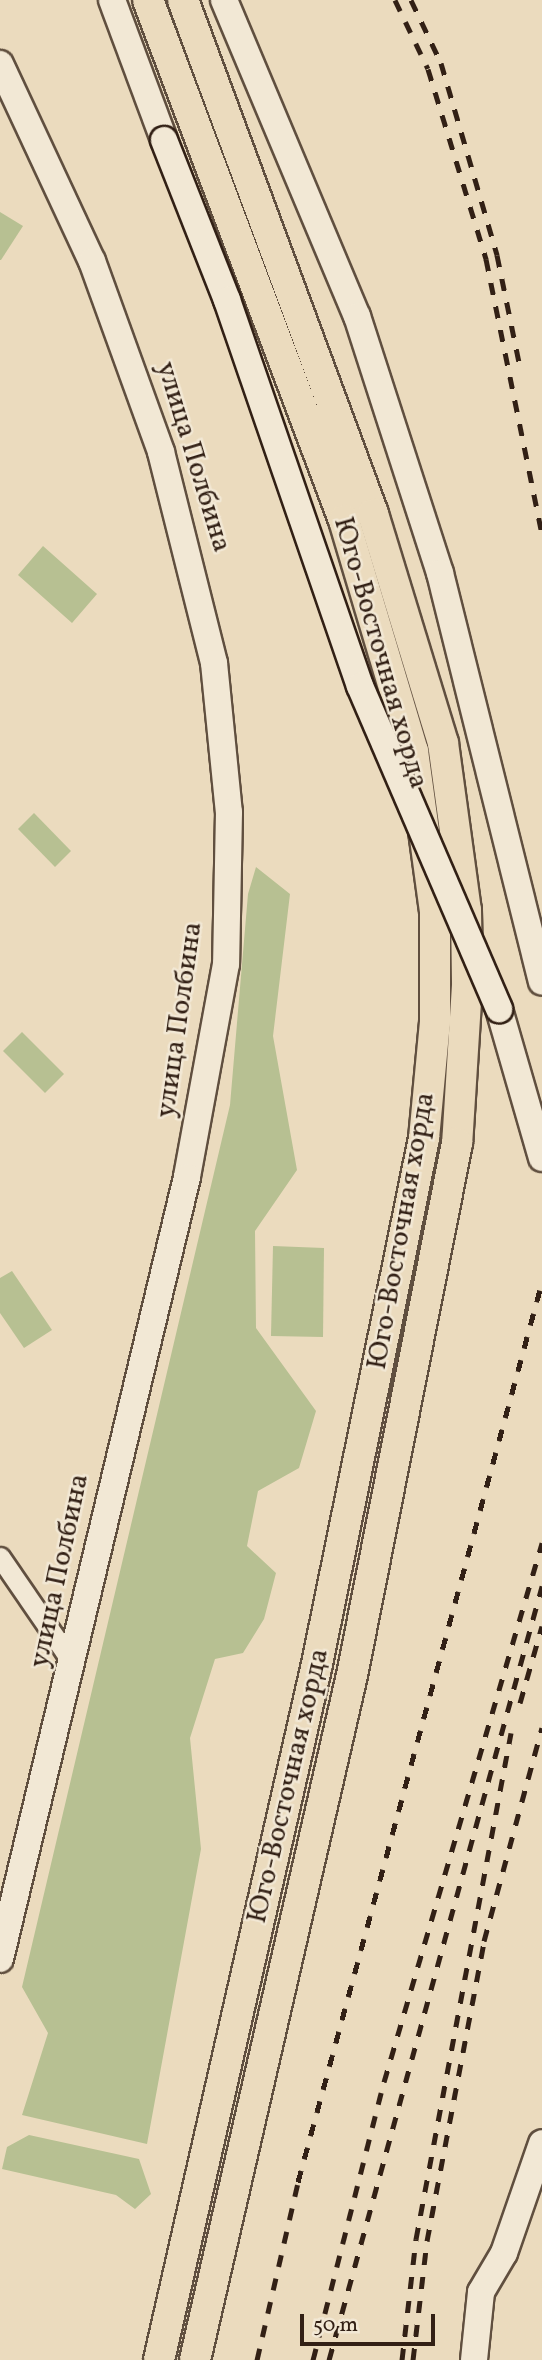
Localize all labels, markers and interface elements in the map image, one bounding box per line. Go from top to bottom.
street label: улица Полбина [148,358,238,556]
street label: Юго-Восточная хорда [325,513,435,793]
street label: улица Полбина [150,920,210,1120]
street label: Юго-Восточная хорда [361,1090,443,1372]
street label: улица Полбина [23,1471,97,1671]
street label: Юго-Восточная хорда [241,1645,337,1927]
scale bar [304,2300,439,2344]
text: 50 m [313,2311,358,2340]

